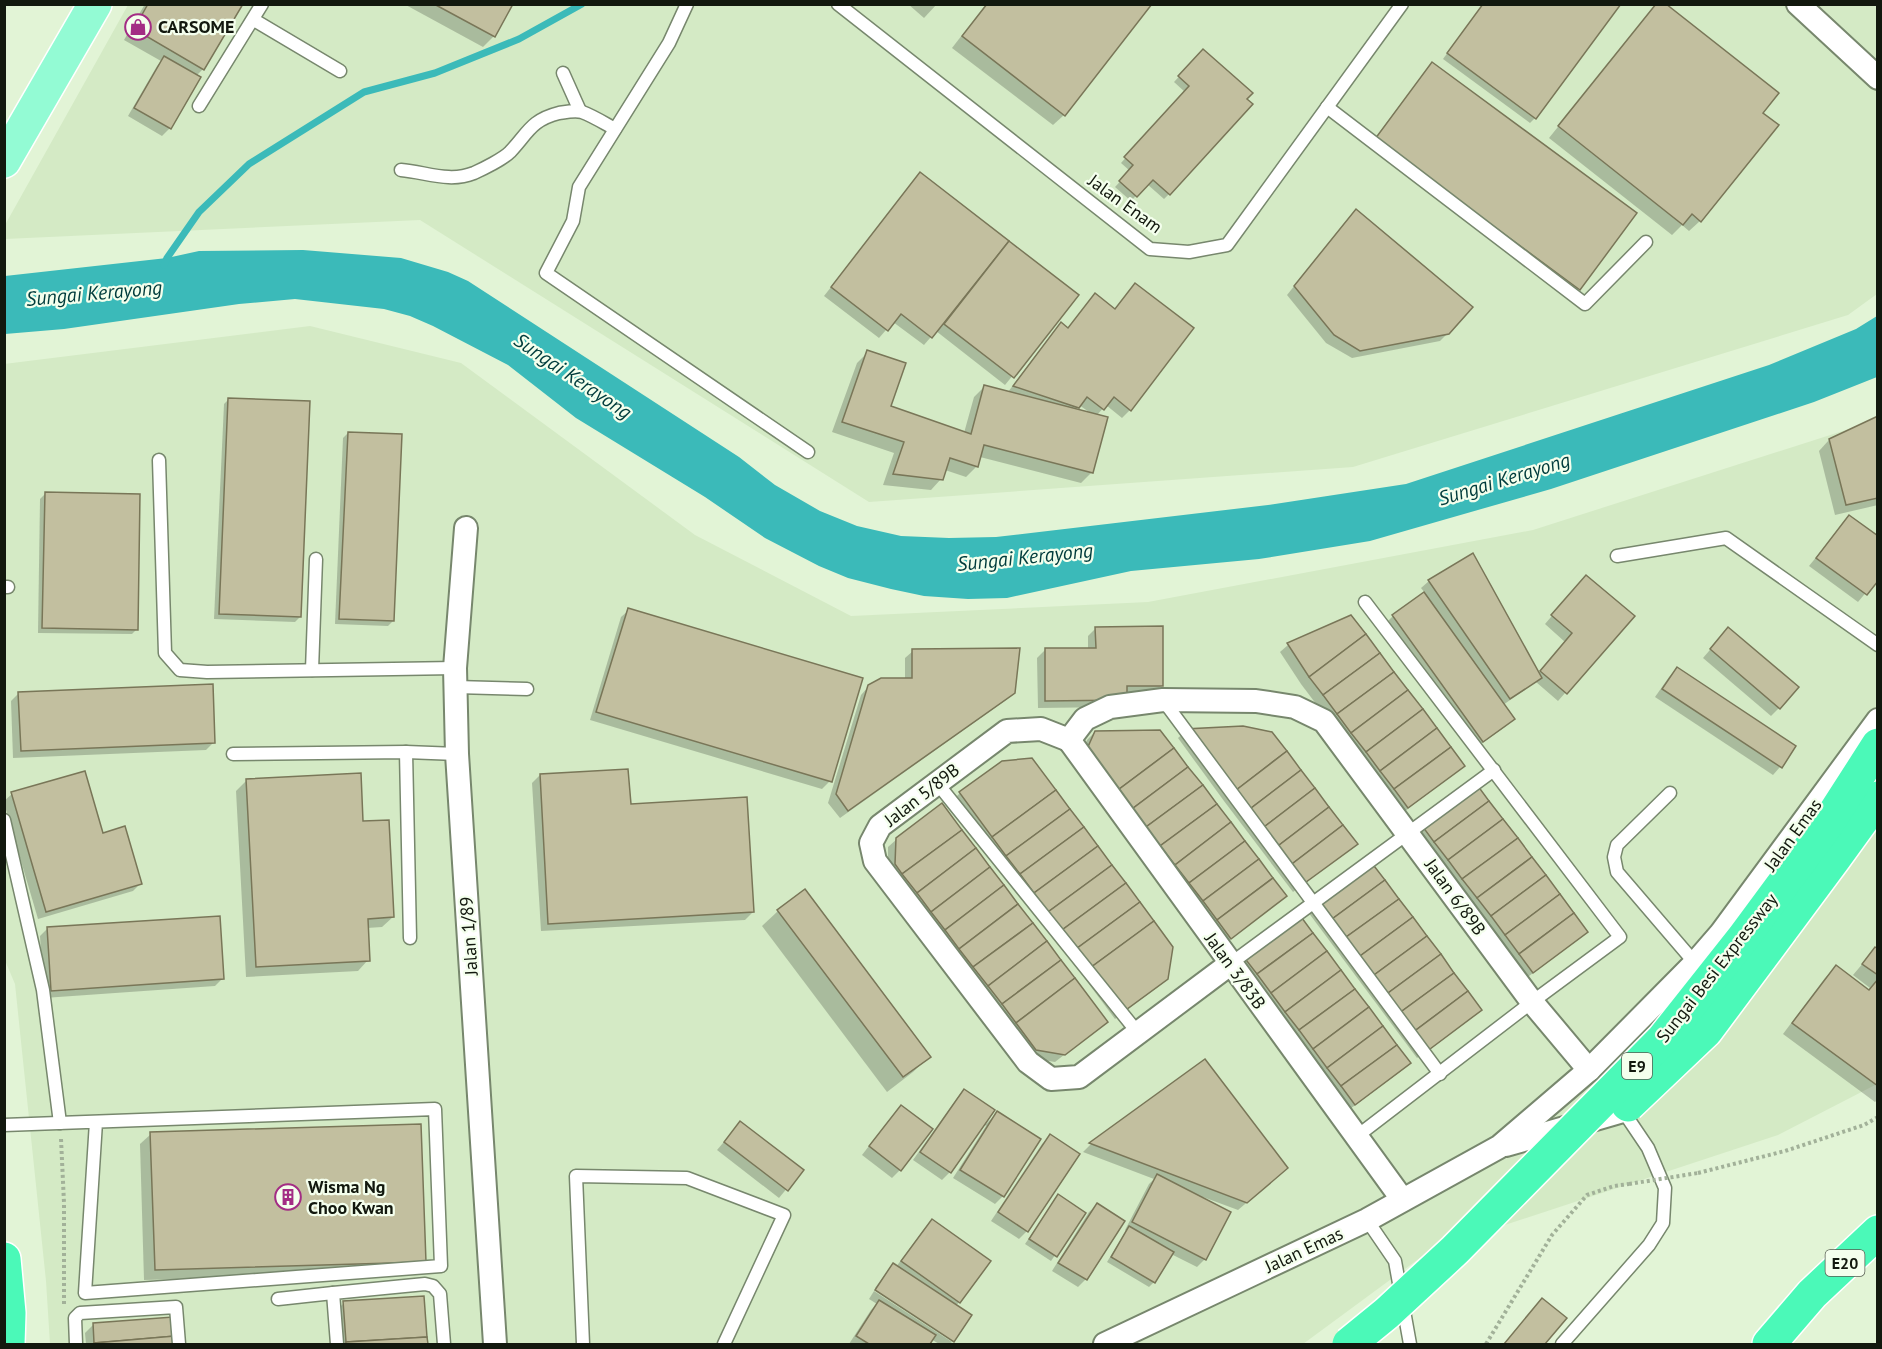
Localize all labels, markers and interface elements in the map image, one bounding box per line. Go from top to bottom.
shop icon: CARSOME [123,12,153,42]
place label: CARSOME [158,15,234,38]
street label: Jalan Enam [1083,168,1167,238]
water label: Sungai Kerayong [25,274,163,312]
water label: Sungai Kerayong [509,327,637,425]
water label: Sungai Kerayong [1435,447,1573,511]
water label: Sungai Kerayong [956,537,1094,577]
street label: Jalan 5/89B [879,758,964,832]
street label: Jalan Emas [1758,794,1827,876]
street label: Jalan 6/89B [1419,853,1491,940]
street label: Sungai Besi Expressway [1651,888,1783,1047]
street label: Jalan 1/89 [454,896,483,977]
street label: Jalan 3/83B [1199,927,1271,1014]
road number: E9 [1622,1053,1652,1079]
place label: Wisma Ng Choo Kwan [308,1175,394,1219]
building icon: Wisma Ng Choo Kwan [273,1182,303,1212]
street label: Jalan Emas [1260,1221,1347,1278]
road number: E20 [1826,1250,1864,1276]

